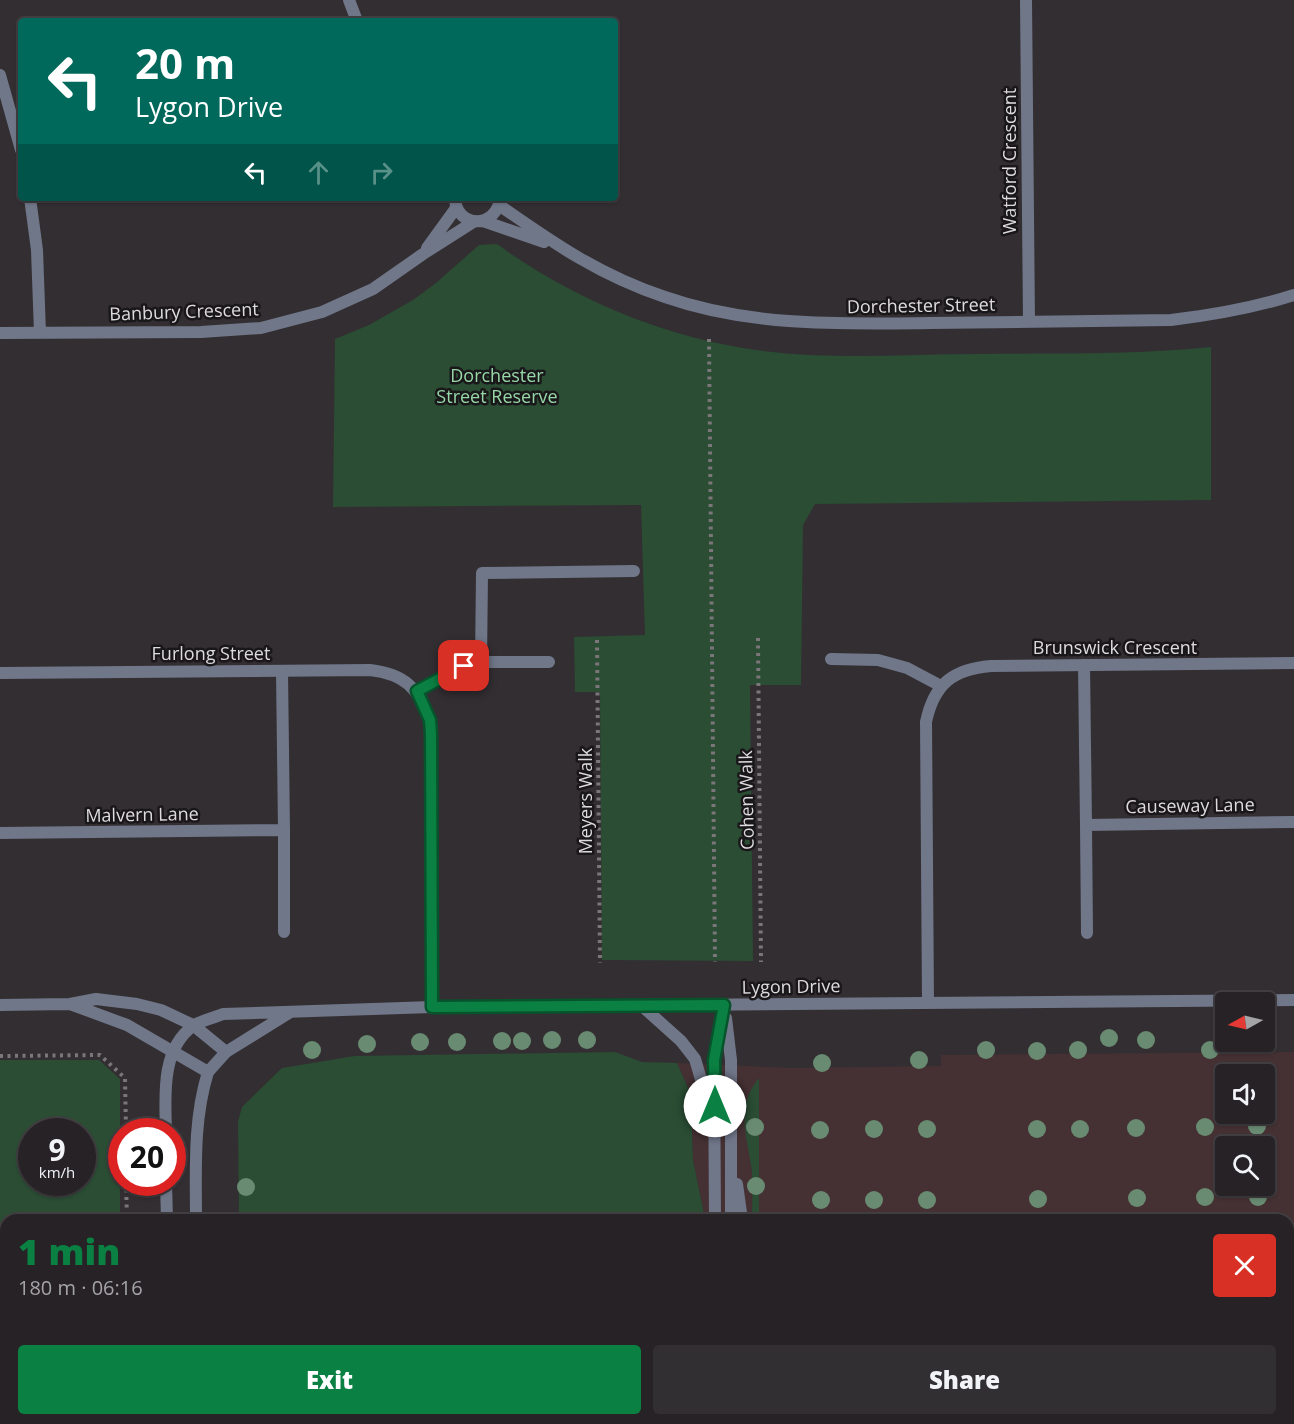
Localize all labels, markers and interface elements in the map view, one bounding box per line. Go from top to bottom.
text: 20 m [135,34,235,91]
icon: left [36,42,114,120]
text: Lygon Drive [135,88,283,125]
street label: Watford Crescent [997,88,1021,234]
icon: left [239,156,272,189]
icon: ahead [302,156,335,189]
icon: right [365,156,398,189]
street label: Dorchester Street [847,292,995,318]
street label: Banbury Crescent [109,296,259,326]
park label: Dorchester Street Reserve [436,363,558,408]
street label: Brunswick Crescent [1033,635,1197,659]
pin [438,640,489,691]
street label: Furlong Street [152,641,270,665]
icon: arrive [447,649,480,682]
street label: Meyers Walk [573,747,597,854]
street label: Cohen Walk [733,749,759,850]
street label: Causeway Lane [1125,792,1255,818]
street label: Malvern Lane [85,801,199,827]
street label: Lygon Drive [741,973,841,999]
north arrow [1215,992,1275,1052]
map controls [1215,992,1275,1196]
button: sound [1215,1064,1275,1124]
position arrow [683,1074,747,1138]
speed limit sign: 20 [108,1118,186,1196]
text: 9 [48,1129,66,1170]
button: search [1215,1136,1275,1196]
text: km/h [39,1162,75,1182]
text: 1 min [18,1227,120,1276]
button: close [1213,1234,1276,1297]
text: 180 m · 06:16 [18,1274,143,1301]
button: Exit [18,1345,641,1414]
button: Share [653,1345,1276,1414]

